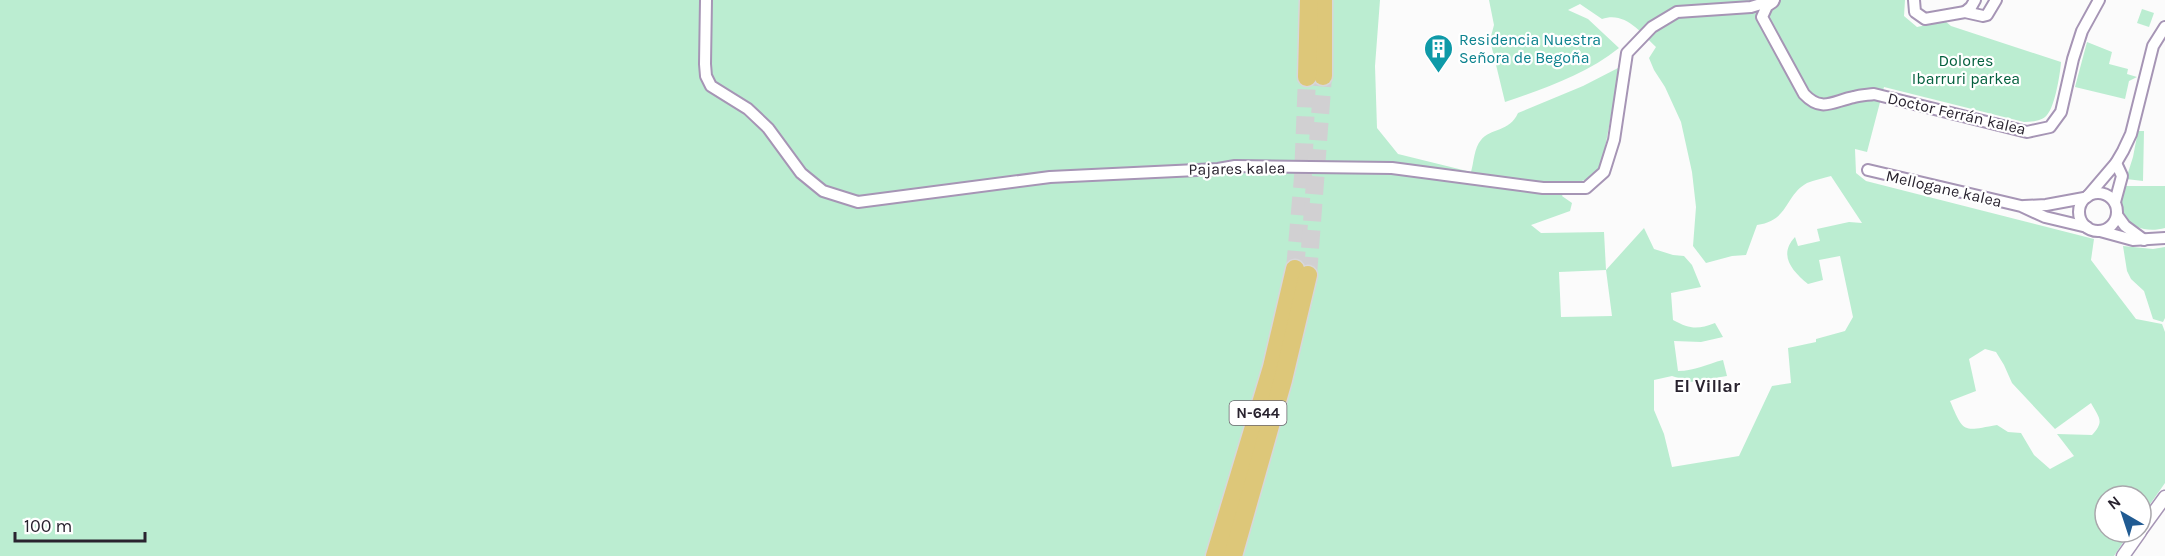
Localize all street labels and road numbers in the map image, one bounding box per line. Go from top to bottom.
street label: Doctor Ferrán kalea [1886,88,2028,139]
street label: Pajares kalea [1188,158,1286,179]
street label: Mellogane kalea [1884,166,2004,211]
road number: N-644 [1230,401,1286,425]

